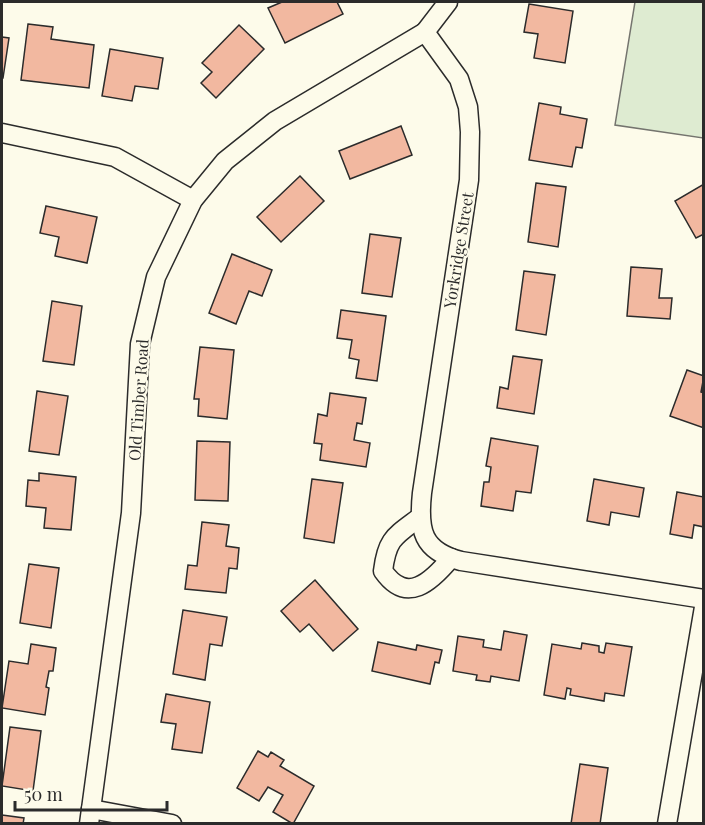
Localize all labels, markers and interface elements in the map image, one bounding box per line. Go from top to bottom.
street label: Yorkridge Street [438,190,478,311]
street label: Old Timber Road [123,338,153,462]
scale bar [15,774,166,812]
text: 50 m [24,782,63,806]

